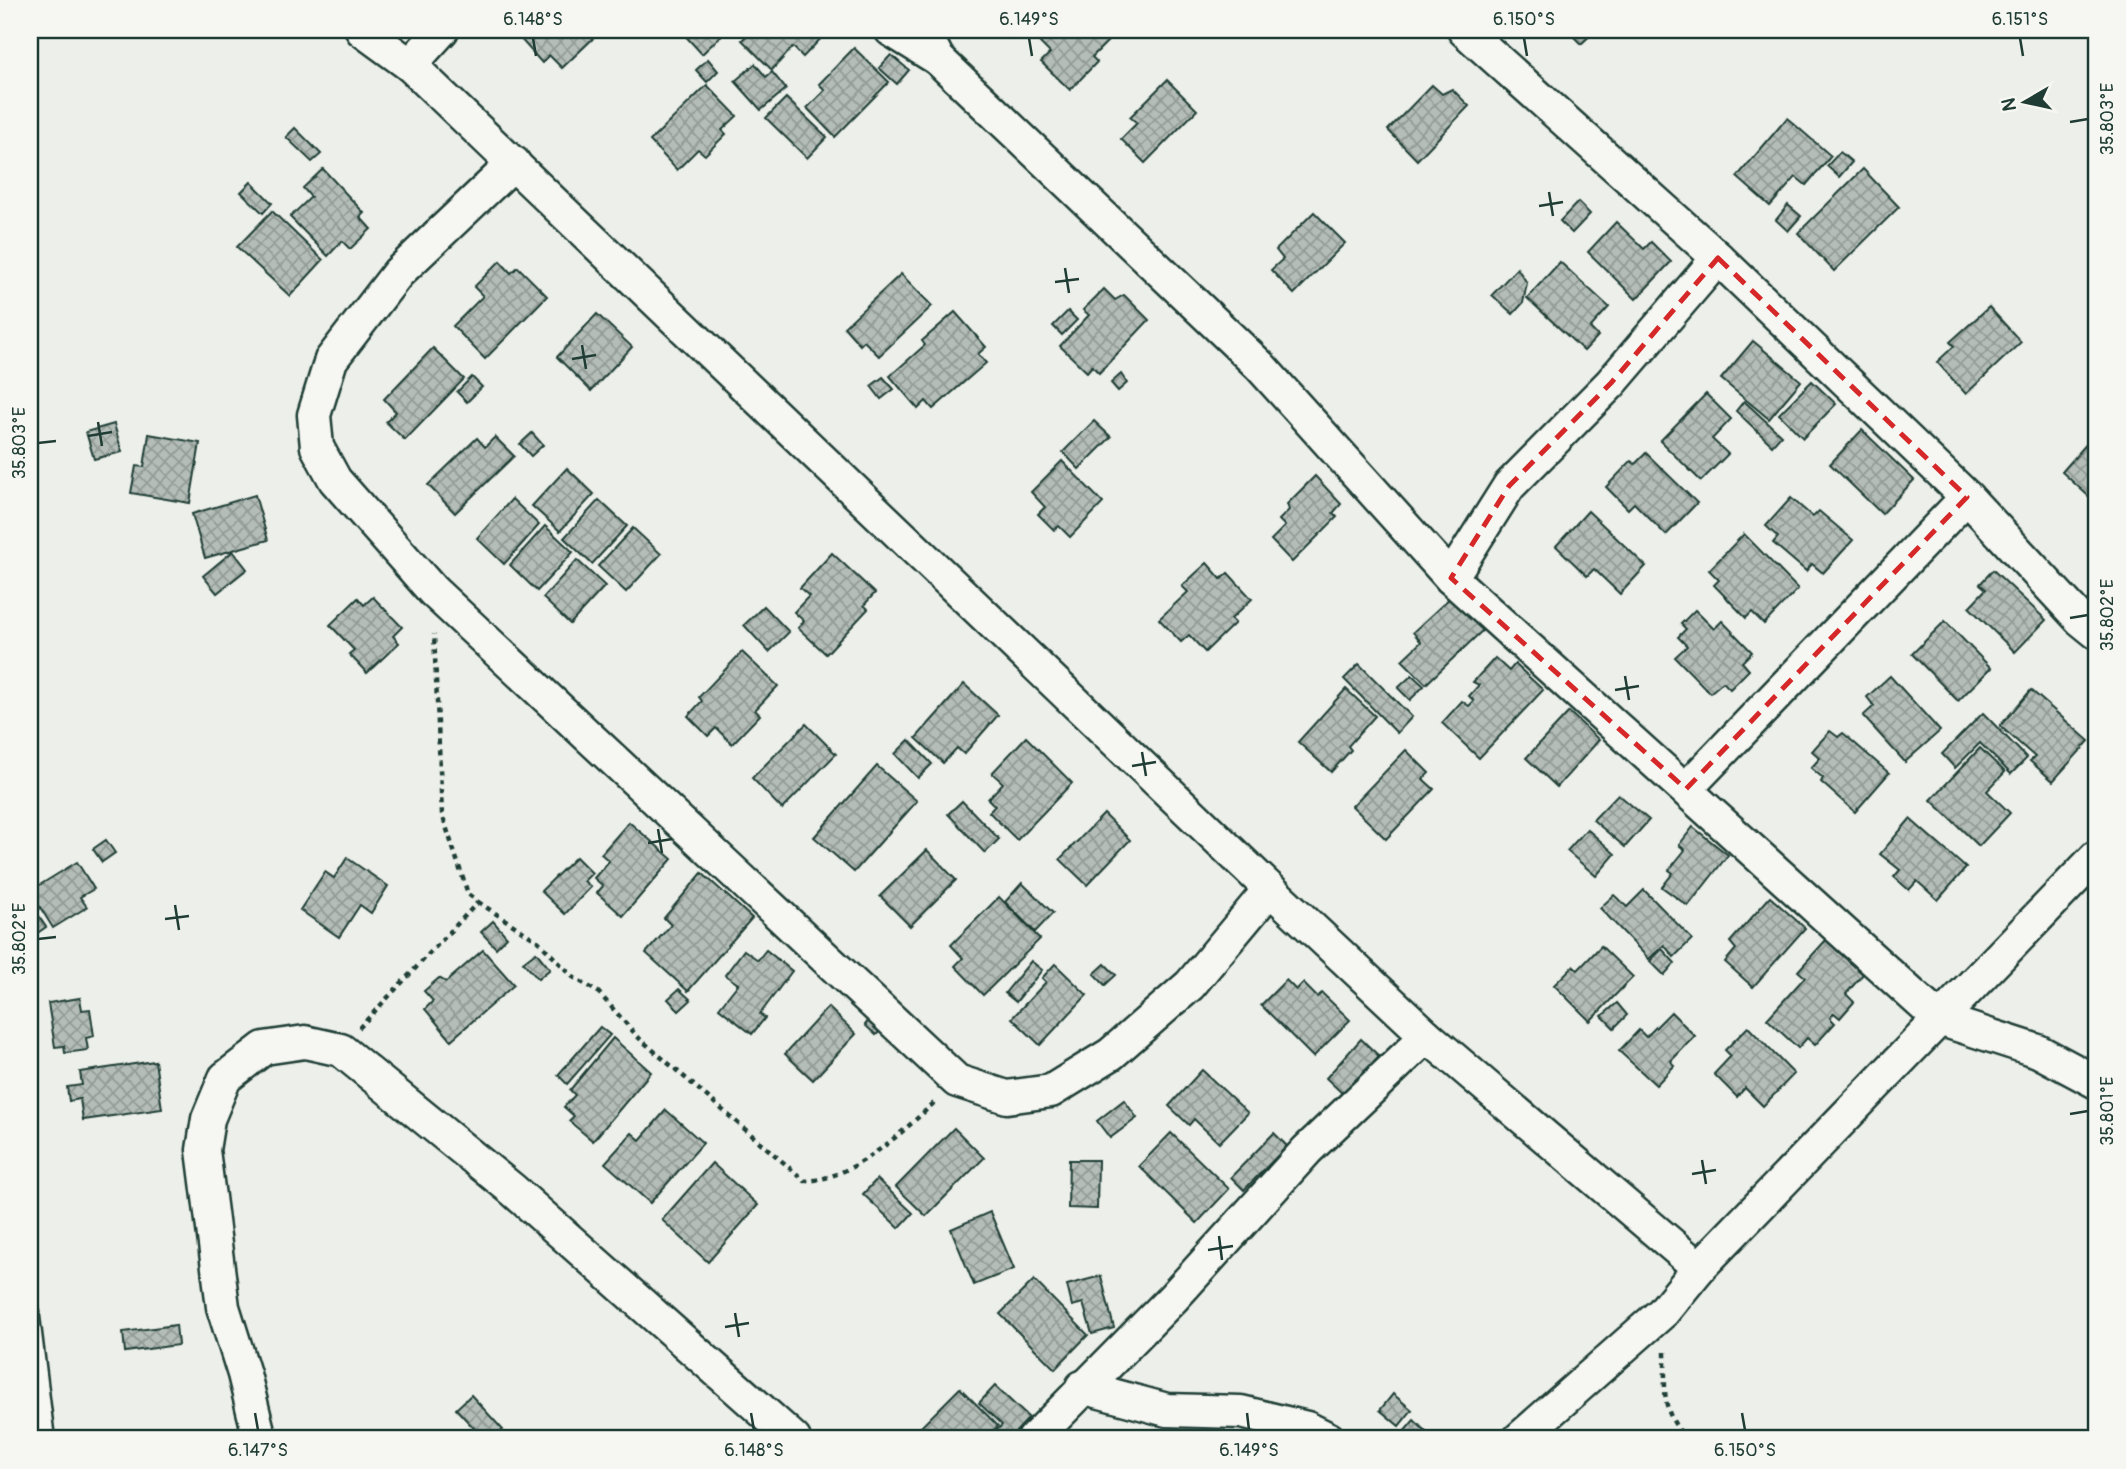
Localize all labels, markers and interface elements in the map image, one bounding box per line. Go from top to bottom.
text: 6.148°S [503,8,563,31]
text: 6.149°S [999,8,1059,31]
text: 6.150°S [1493,8,1555,31]
text: 6.151°S [1992,8,2048,31]
north arrow [1990,66,2060,136]
text: 35.803°E [2096,83,2119,155]
text: N [1996,96,2022,113]
text: 35.803°E [8,407,31,479]
text: 35.802°E [2096,579,2119,651]
text: 35.802°E [8,903,31,975]
text: 35.801°E [2096,1076,2119,1146]
text: 6.147°S [228,1439,288,1462]
text: 6.148°S [724,1439,784,1462]
text: 6.149°S [1219,1439,1279,1462]
text: 6.150°S [1714,1439,1776,1462]

